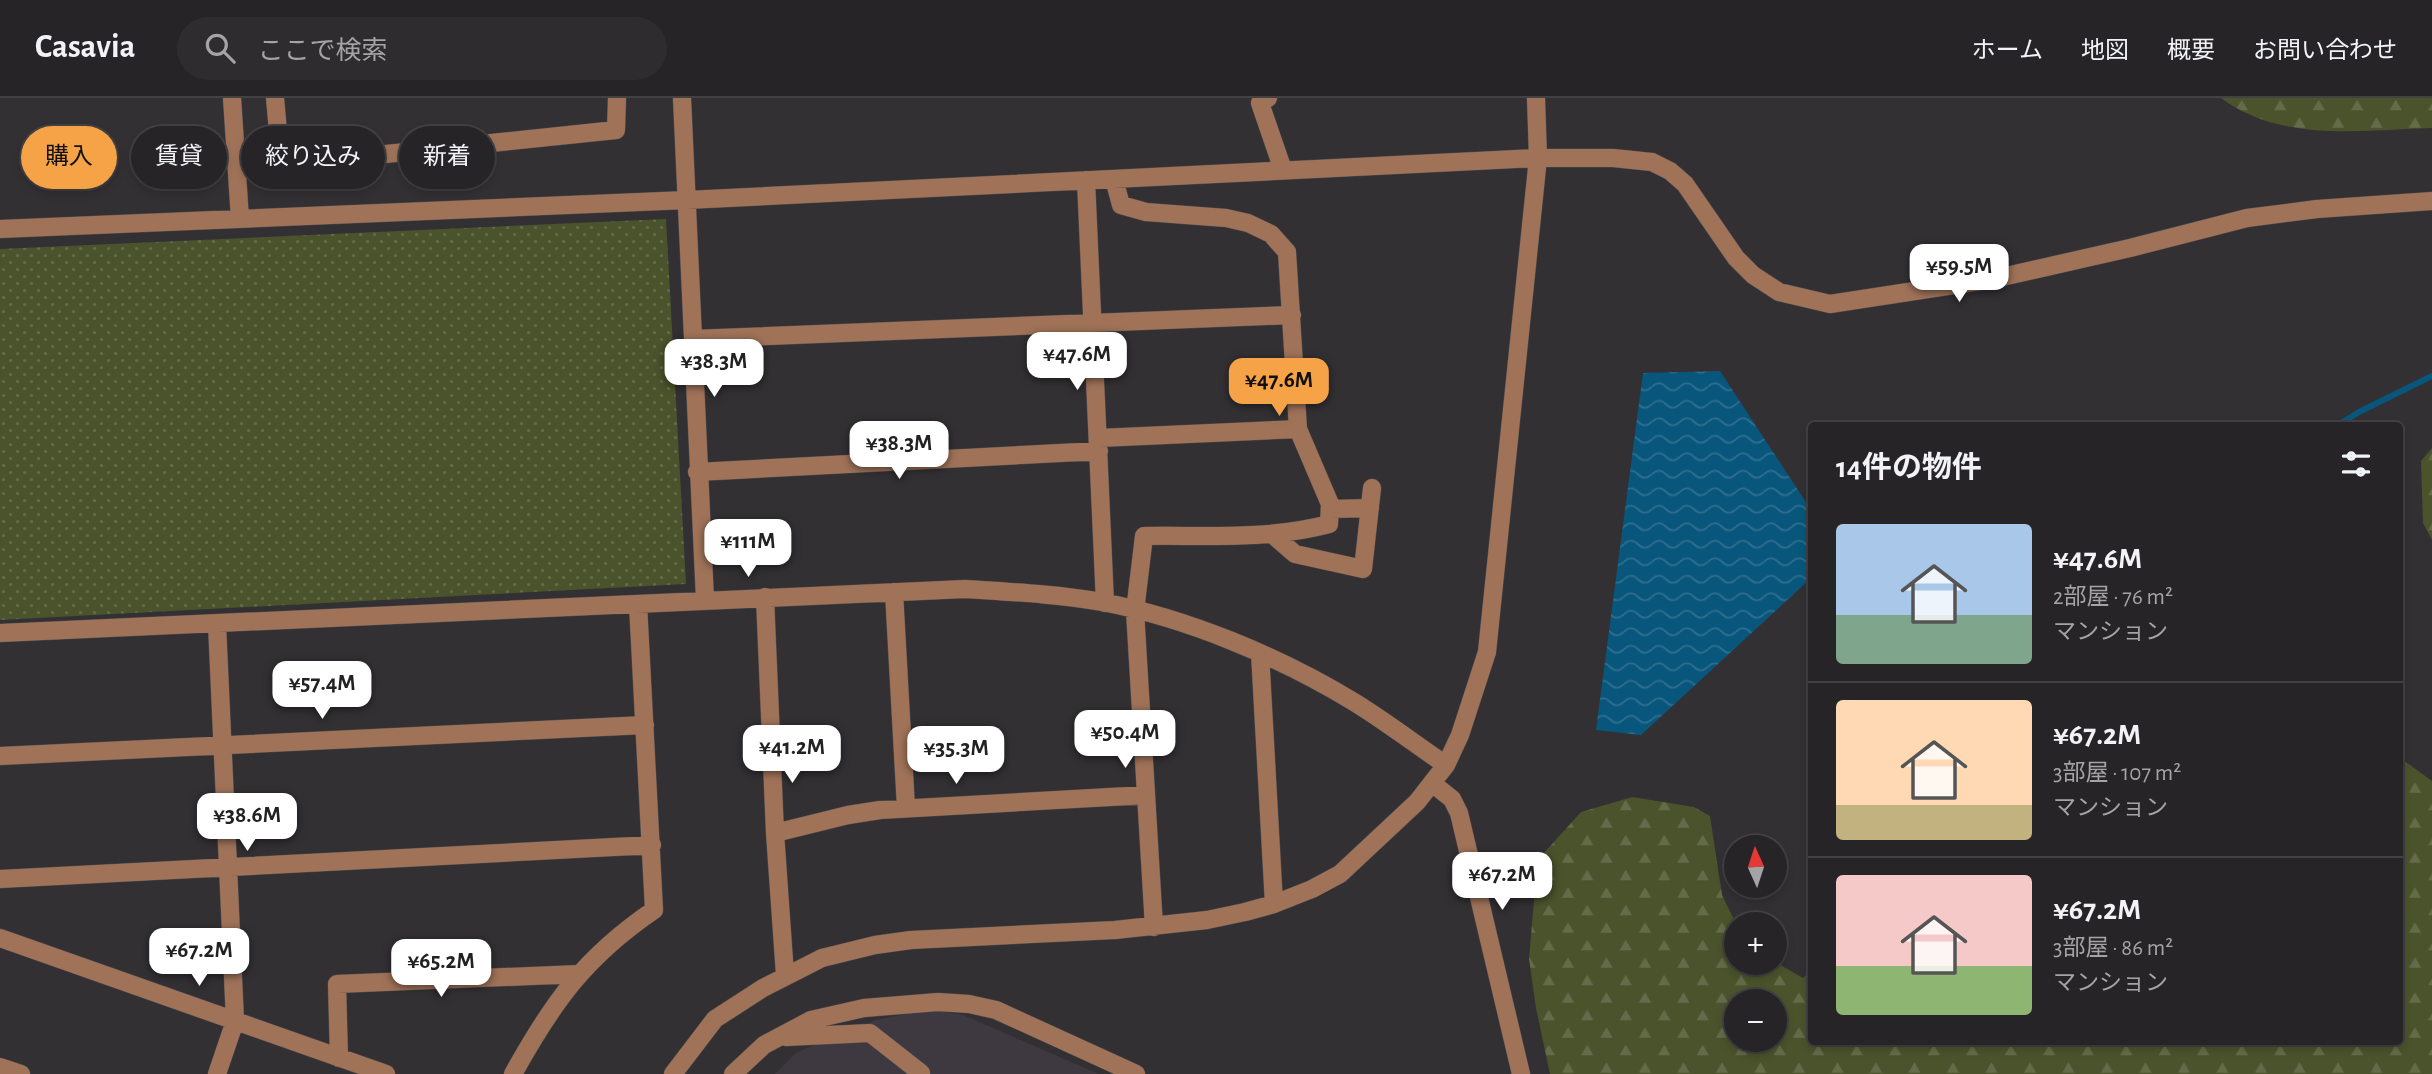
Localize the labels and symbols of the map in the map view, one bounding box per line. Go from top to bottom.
pin: ¥59.5M [1902,244,2016,304]
pin: ¥47.6M [1020,332,1134,392]
pin: ¥38.3M [657,340,771,399]
pin: ¥47.6M [1222,358,1336,418]
pin: ¥38.3M [842,422,956,481]
pin: ¥111M [699,519,797,579]
pin: ¥57.4M [265,662,379,721]
pin: ¥50.4M [1068,710,1182,770]
pin: ¥41.2M [735,726,849,785]
pin: ¥35.3M [899,726,1013,786]
pin: ¥38.6M [190,794,304,853]
north arrow [1724,835,1787,898]
pin: ¥67.2M [1445,852,1559,912]
pin: ¥67.2M [142,928,256,988]
pin: ¥65.2M [384,940,498,999]

